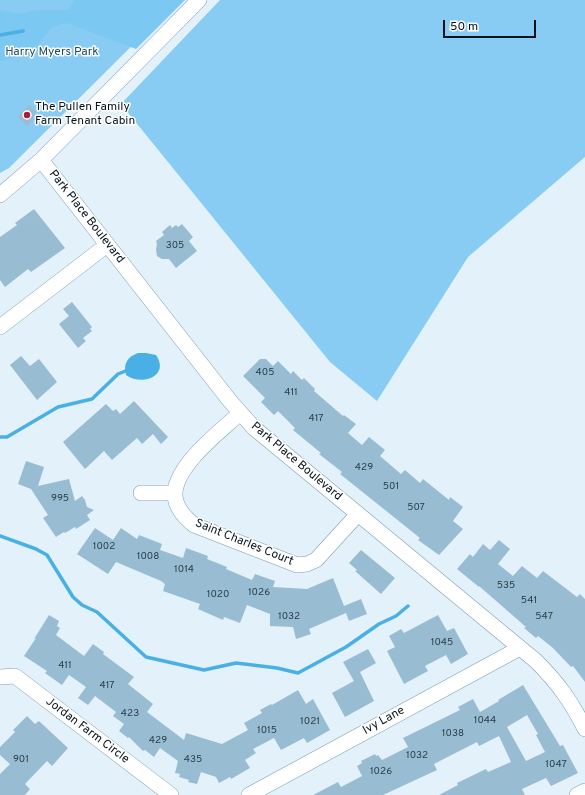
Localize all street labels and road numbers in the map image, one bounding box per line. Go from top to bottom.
street label: Park Place Boulevard [45,167,127,267]
street label: Park Place Boulevard [248,420,344,504]
street label: Saint Charles Court [193,517,295,569]
street label: Jordan Farm Circle [42,695,132,767]
street label: Ivy Lane [361,704,407,738]

